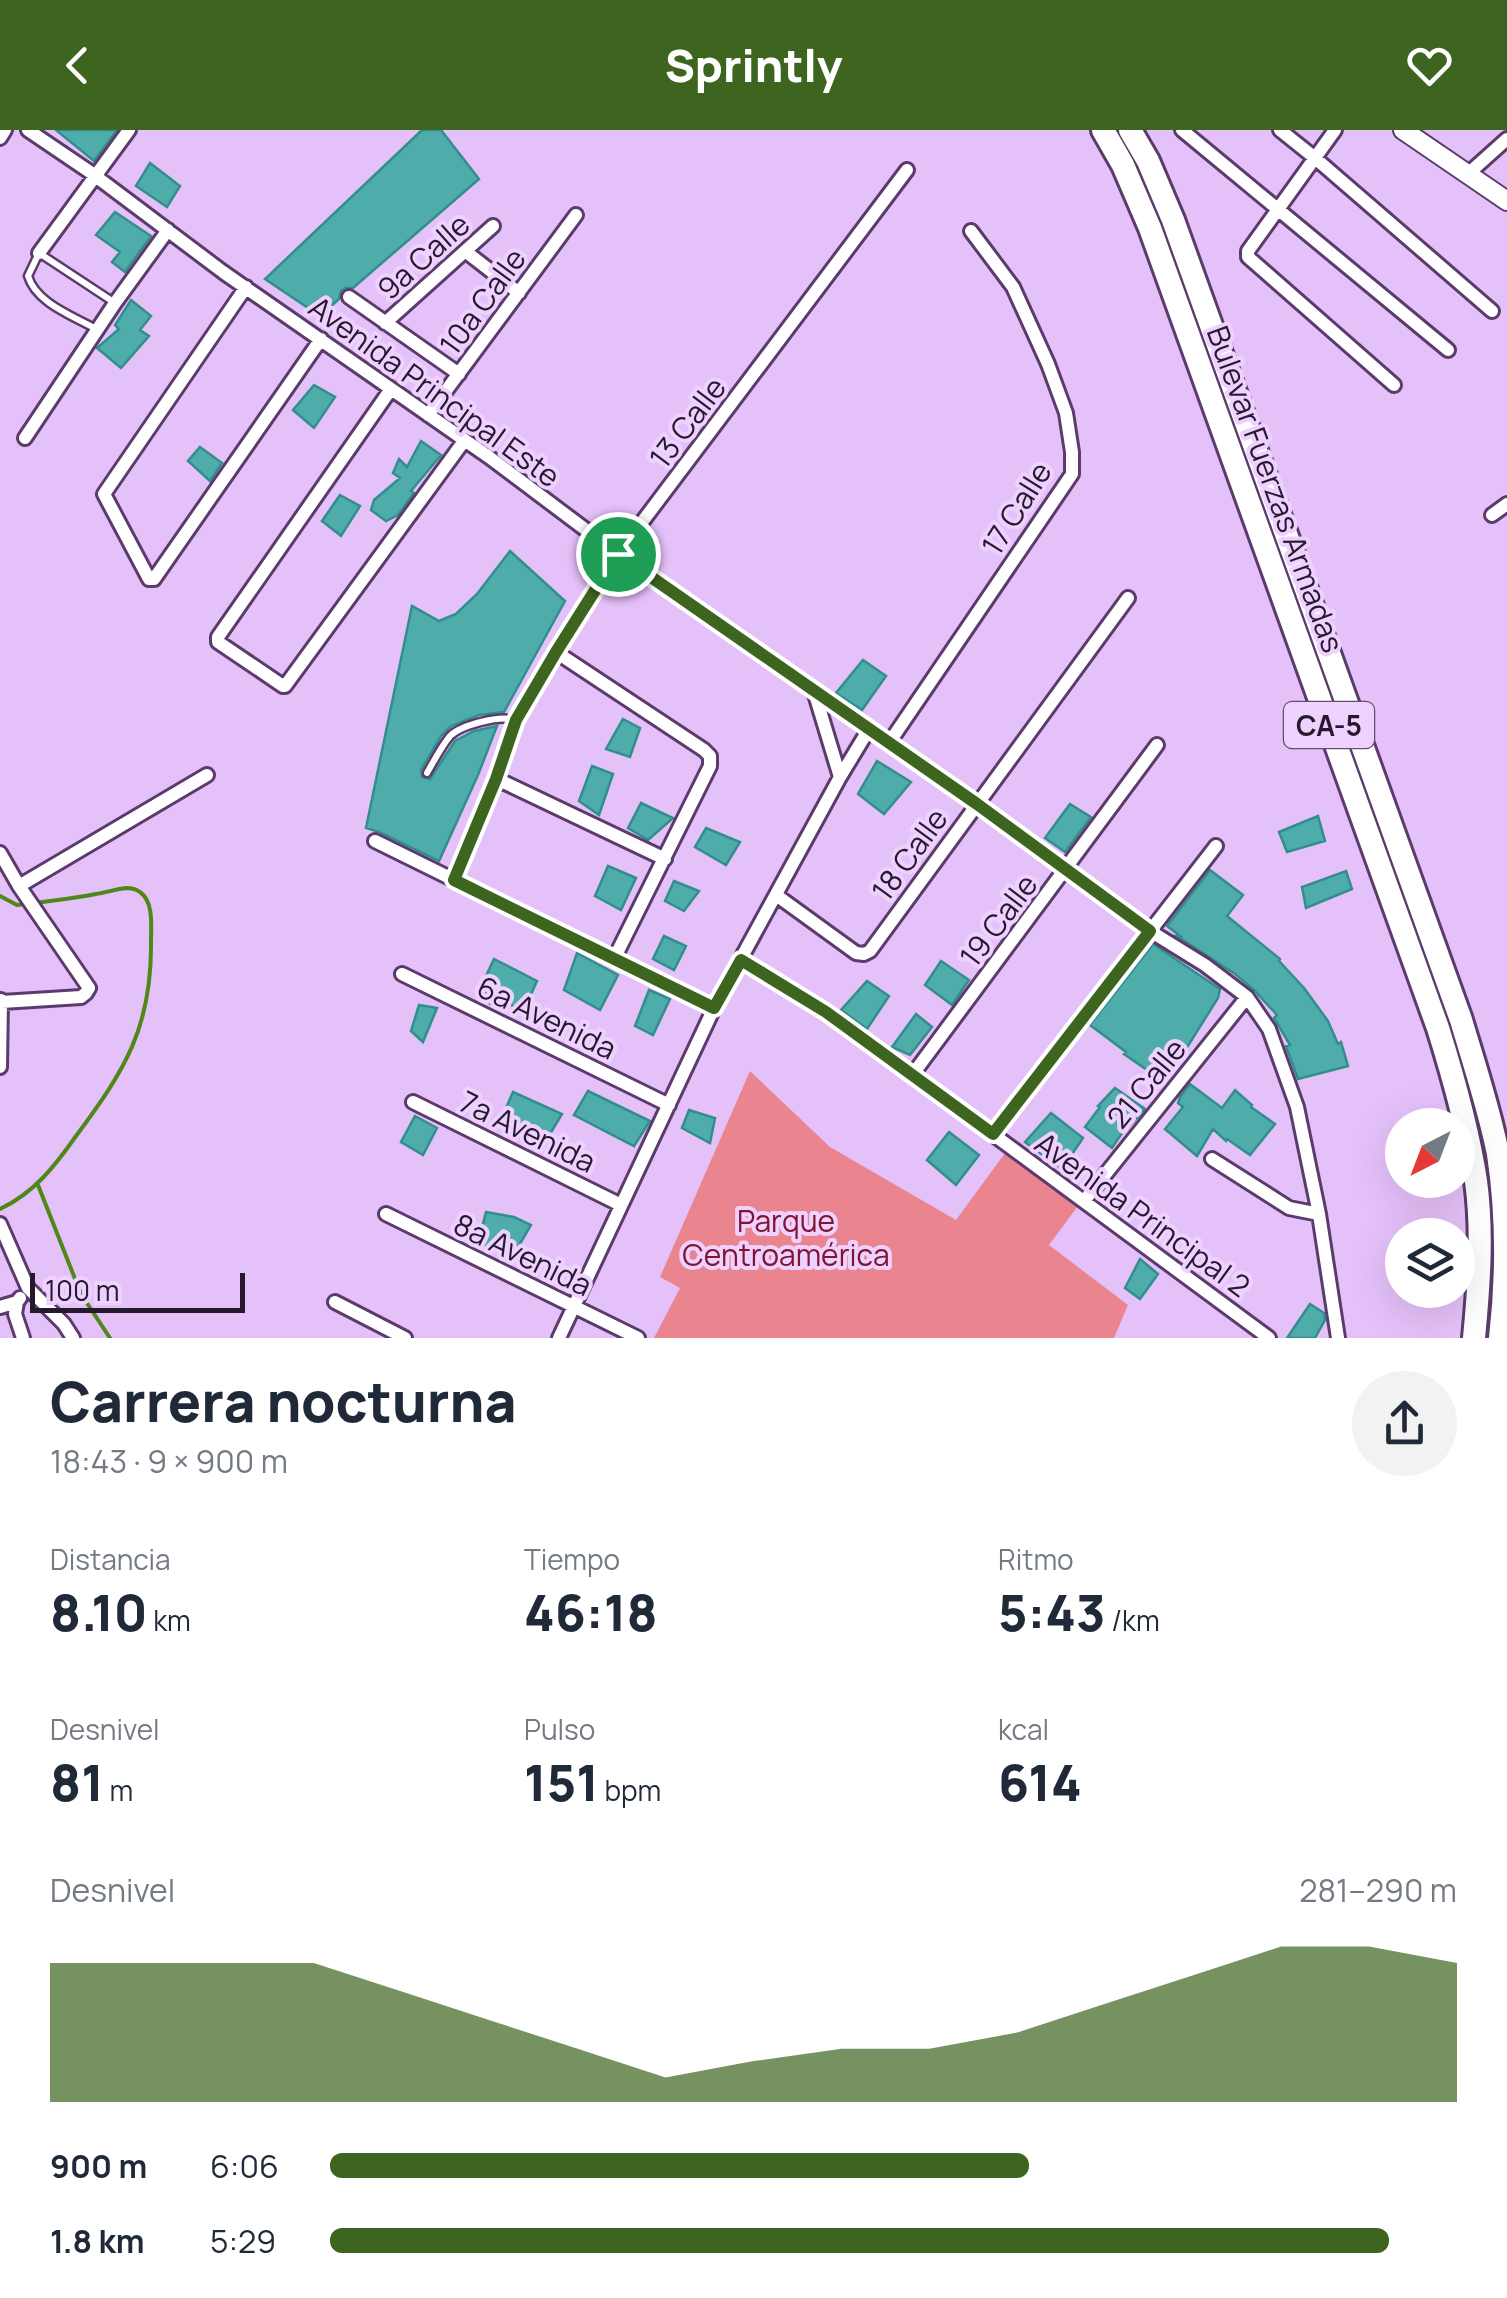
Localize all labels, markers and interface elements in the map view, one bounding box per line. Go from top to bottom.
text: Sprintly [665,34,842,96]
icon: back [50,38,105,93]
icon: heart [1402,38,1457,93]
street label: 9a Calle [368,204,478,308]
street label: 10a Calle [429,239,535,363]
street label: Avenida Principal Este [301,286,569,496]
street label: Bulevar Fuerzas Armadas [1198,320,1354,658]
street label: 13 Calle [639,368,735,476]
street label: 17 Calle [971,454,1061,562]
pin [576,512,661,597]
icon: arrive [591,527,646,582]
road number: CA-5 [1284,702,1374,748]
street label: 18 Calle [862,800,956,908]
street label: 19 Calle [950,865,1046,975]
street label: 6a Avenida [471,966,623,1068]
street label: 21 Calle [1097,1029,1195,1137]
street label: 7a Avenida [453,1080,603,1182]
north arrow [1385,1108,1475,1198]
map controls [1385,1108,1475,1308]
street label: Avenida Principal 2 [1027,1122,1259,1306]
park label: Parque Centroamérica [682,1200,890,1275]
street label: 8a Avenida [447,1203,599,1305]
button: layers [1385,1218,1475,1308]
scale bar [30,1268,245,1312]
text: 100 m [45,1271,119,1309]
text: Carrera nocturna [50,1363,517,1439]
button: share [1352,1371,1457,1476]
text: 18:43 · 9 × 900 m [50,1439,288,1483]
text: Distancia [50,1540,171,1578]
text: Tiempo [524,1540,620,1578]
text: Ritmo [998,1540,1074,1578]
text: 8.10 [50,1578,148,1646]
text: 46:18 [524,1578,658,1646]
text: 5:43 [998,1578,1106,1646]
text: km [148,1601,191,1639]
text: /km [1106,1601,1160,1639]
text: Desnivel [50,1710,160,1748]
text: Pulso [524,1710,595,1748]
text: kcal [998,1710,1049,1748]
text: 81 [50,1748,104,1816]
text: 151 [524,1748,599,1816]
text: 614 [998,1748,1082,1816]
text: m [104,1771,133,1809]
text: bpm [599,1771,661,1809]
text: Desnivel [50,1868,175,1912]
text: 281–290 m [1299,1868,1457,1912]
text: 900 m [50,2144,147,2188]
text: 6:06 [210,2144,279,2188]
text: 1.8 km [50,2219,144,2263]
text: 5:29 [210,2219,276,2263]

